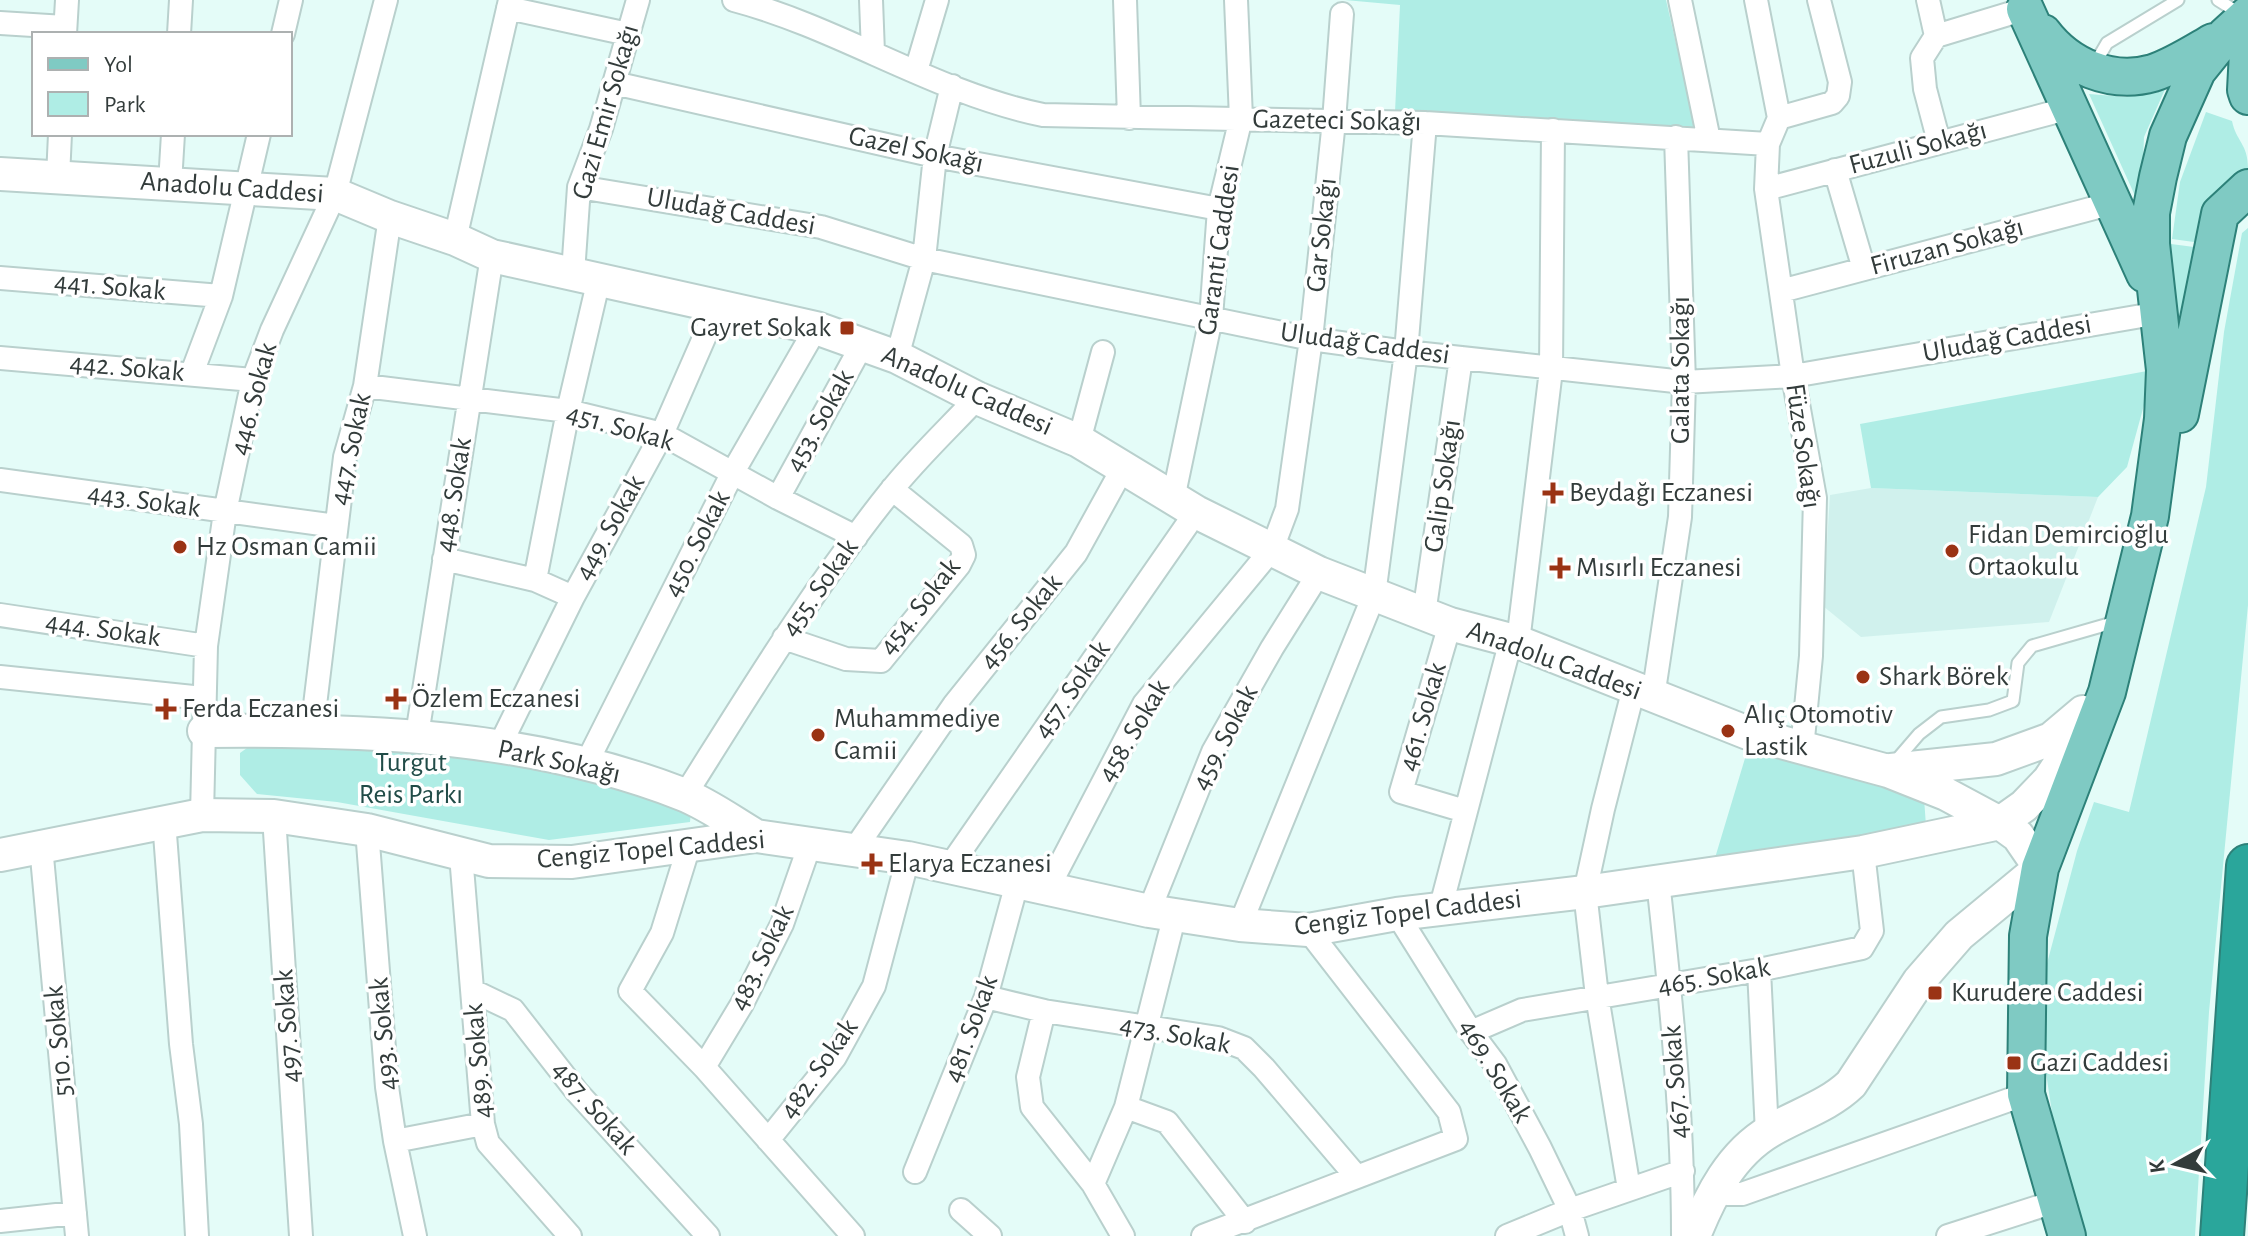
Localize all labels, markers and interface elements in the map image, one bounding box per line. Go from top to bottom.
street label: Gazi Emir Sokağı [568,21,644,203]
legend [32,32,292,136]
text: Yol [104,53,133,77]
text: Park [104,93,145,117]
street label: Gazeteci Sokağı [1252,106,1422,136]
street label: Fuzuli Sokağı [1846,116,1990,180]
street label: Gazel Sokağı [846,122,986,178]
street label: Garanti Caddesi [1193,163,1245,337]
street label: Anadolu Caddesi [139,168,325,208]
street label: Gar Sokağı [1302,176,1342,294]
street label: Uludağ Caddesi [644,183,818,241]
street label: Firuzan Sokağı [1867,213,2027,281]
street label: 441. Sokak [53,268,167,306]
street label: Galata Sokağı [1667,296,1695,444]
street label: Uludağ Caddesi [1920,310,2094,368]
place label: Gayret Sokak [690,314,831,342]
street label: Uludağ Caddesi [1278,318,1452,370]
marker: Gayret Sokak [838,319,856,337]
street label: 446. Sokak [226,339,283,458]
street label: Anadolu Caddesi [877,341,1057,441]
street label: 442. Sokak [68,349,186,387]
street label: 453. Sokak [781,365,860,477]
street label: Füze Sokağı [1780,382,1826,510]
street label: 447. Sokak [325,390,377,508]
street label: 451. Sokak [563,399,677,457]
street label: Galip Sokağı [1420,418,1466,554]
street label: 448. Sokak [431,436,477,554]
street label: 449. Sokak [570,471,650,585]
street label: 443. Sokak [86,479,203,523]
place label: Beydağı Eczanesi [1569,479,1753,507]
marker: Beydağı Eczanesi [1544,484,1562,502]
street label: 450. Sokak [658,486,736,602]
place label: Fidan Demircioğlu Ortaokulu [1968,521,2168,581]
place label: Hz Osman Camii [196,533,377,561]
street label: 455. Sokak [776,534,864,642]
marker: Hz Osman Camii [171,538,189,556]
marker: Fidan Demircioğlu Ortaokulu [1943,542,1961,560]
street label: 454. Sokak [874,553,966,661]
place label: Mısırlı Eczanesi [1576,554,1742,582]
marker: Mısırlı Eczanesi [1551,559,1569,577]
street label: 456. Sokak [974,569,1068,675]
street label: 444. Sokak [44,608,162,652]
street label: Anadolu Caddesi [1463,616,1645,706]
street label: 457. Sokak [1028,636,1116,744]
street label: 461. Sokak [1394,659,1452,775]
place label: Shark Börek [1879,663,2009,691]
marker: Shark Börek [1854,668,1872,686]
street label: 458. Sokak [1093,675,1175,787]
street label: 459. Sokak [1187,681,1263,795]
place label: Özlem Eczanesi [412,683,580,713]
marker: Özlem Eczanesi [387,690,405,708]
place label: Ferda Eczanesi [182,695,339,723]
marker: Ferda Eczanesi [157,700,175,718]
place label: Alıç Otomotiv Lastik [1744,701,1893,761]
place label: Muhammediye Camii [834,705,1000,765]
marker: Alıç Otomotiv Lastik [1719,722,1737,740]
marker: Muhammediye Camii [809,726,827,744]
street label: Park Sokağı [495,735,623,789]
park label: Turgut Reis Parkı [359,749,463,809]
street label: Cengiz Topel Caddesi [536,826,766,874]
place label: Elarya Eczanesi [888,850,1052,878]
marker: Elarya Eczanesi [863,855,881,873]
street label: Cengiz Topel Caddesi [1293,885,1523,941]
street label: 483. Sokak [725,901,800,1015]
street label: 465. Sokak [1656,953,1773,1001]
street label: 497. Sokak [270,968,306,1084]
street label: 481. Sokak [939,972,1003,1086]
street label: 493. Sokak [365,976,403,1092]
place label: Kurudere Caddesi [1951,979,2144,1007]
street label: 510. Sokak [40,984,78,1098]
marker: Kurudere Caddesi [1926,984,1944,1002]
street label: 489. Sokak [460,1002,498,1120]
street label: 473. Sokak [1117,1011,1233,1059]
street label: 482. Sokak [775,1014,864,1124]
street label: 469. Sokak [1453,1014,1537,1128]
street label: 467. Sokak [1658,1024,1694,1140]
place label: Gazi Caddesi [2030,1049,2169,1077]
marker: Gazi Caddesi [2005,1054,2023,1072]
street label: 487. Sokak [546,1056,642,1160]
north arrow [2136,1124,2216,1204]
text: K [2145,1158,2169,1175]

